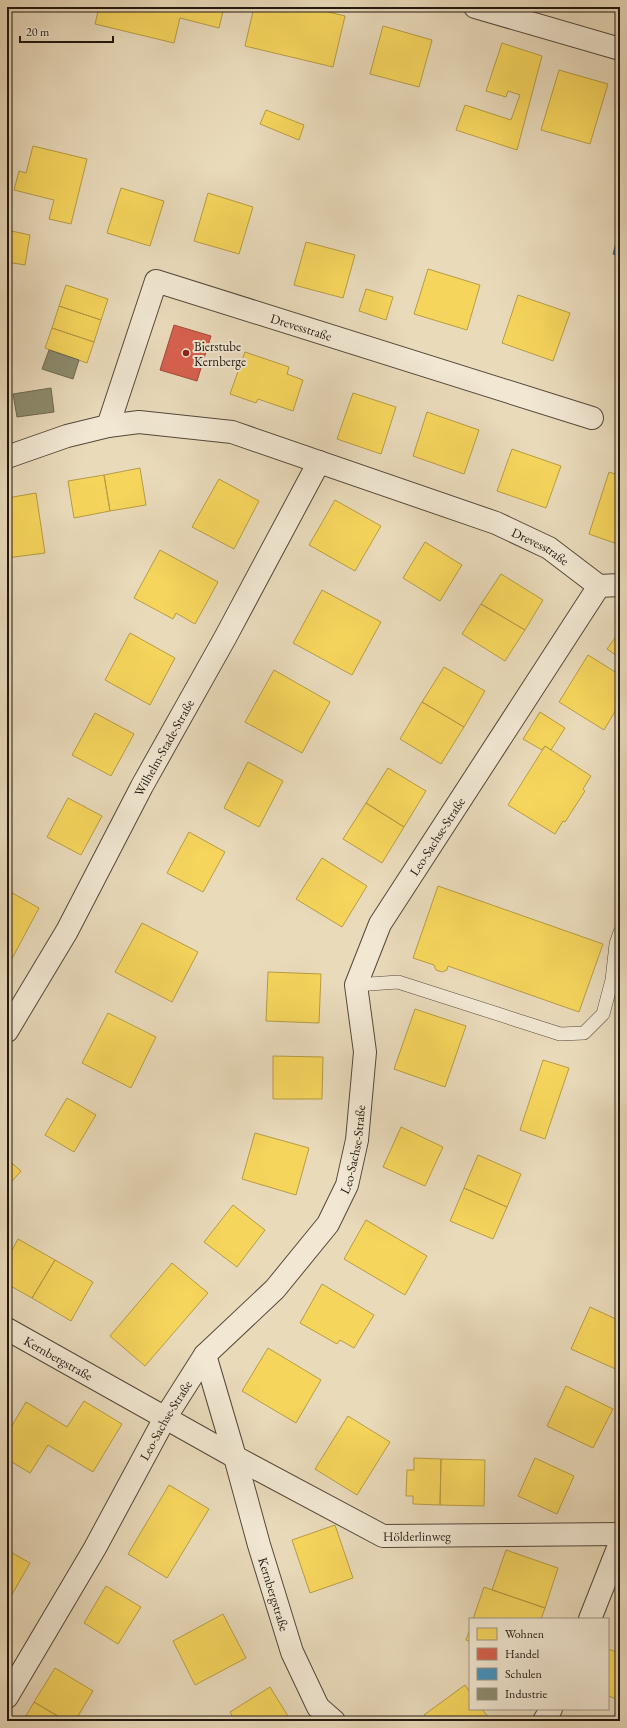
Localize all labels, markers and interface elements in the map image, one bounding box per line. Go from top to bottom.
scale bar [20,18,113,44]
text: 20 m [26,24,50,40]
street label: Drevesstraße [268,309,334,344]
place label: Bierstube Kernberge [194,338,246,370]
marker: Bierstube Kernberge [181,348,191,358]
street label: Drevesstraße [509,523,573,569]
street label: Wilhelm-Stade-Straße [130,696,198,799]
street label: Leo-Sachse-Straße [405,794,468,879]
street label: Leo-Sachse-Straße [336,1104,369,1197]
street label: Kernbergstraße [21,1332,96,1384]
street label: Leo-Sachse-Straße [135,1377,195,1463]
street label: Hölderlinweg [383,1527,451,1545]
street label: Kernbergstraße [255,1555,294,1633]
legend [469,1618,609,1710]
text: Wohnen [505,1626,545,1642]
text: Handel [505,1646,540,1662]
text: Schulen [505,1666,543,1682]
text: Industrie [505,1686,547,1702]

